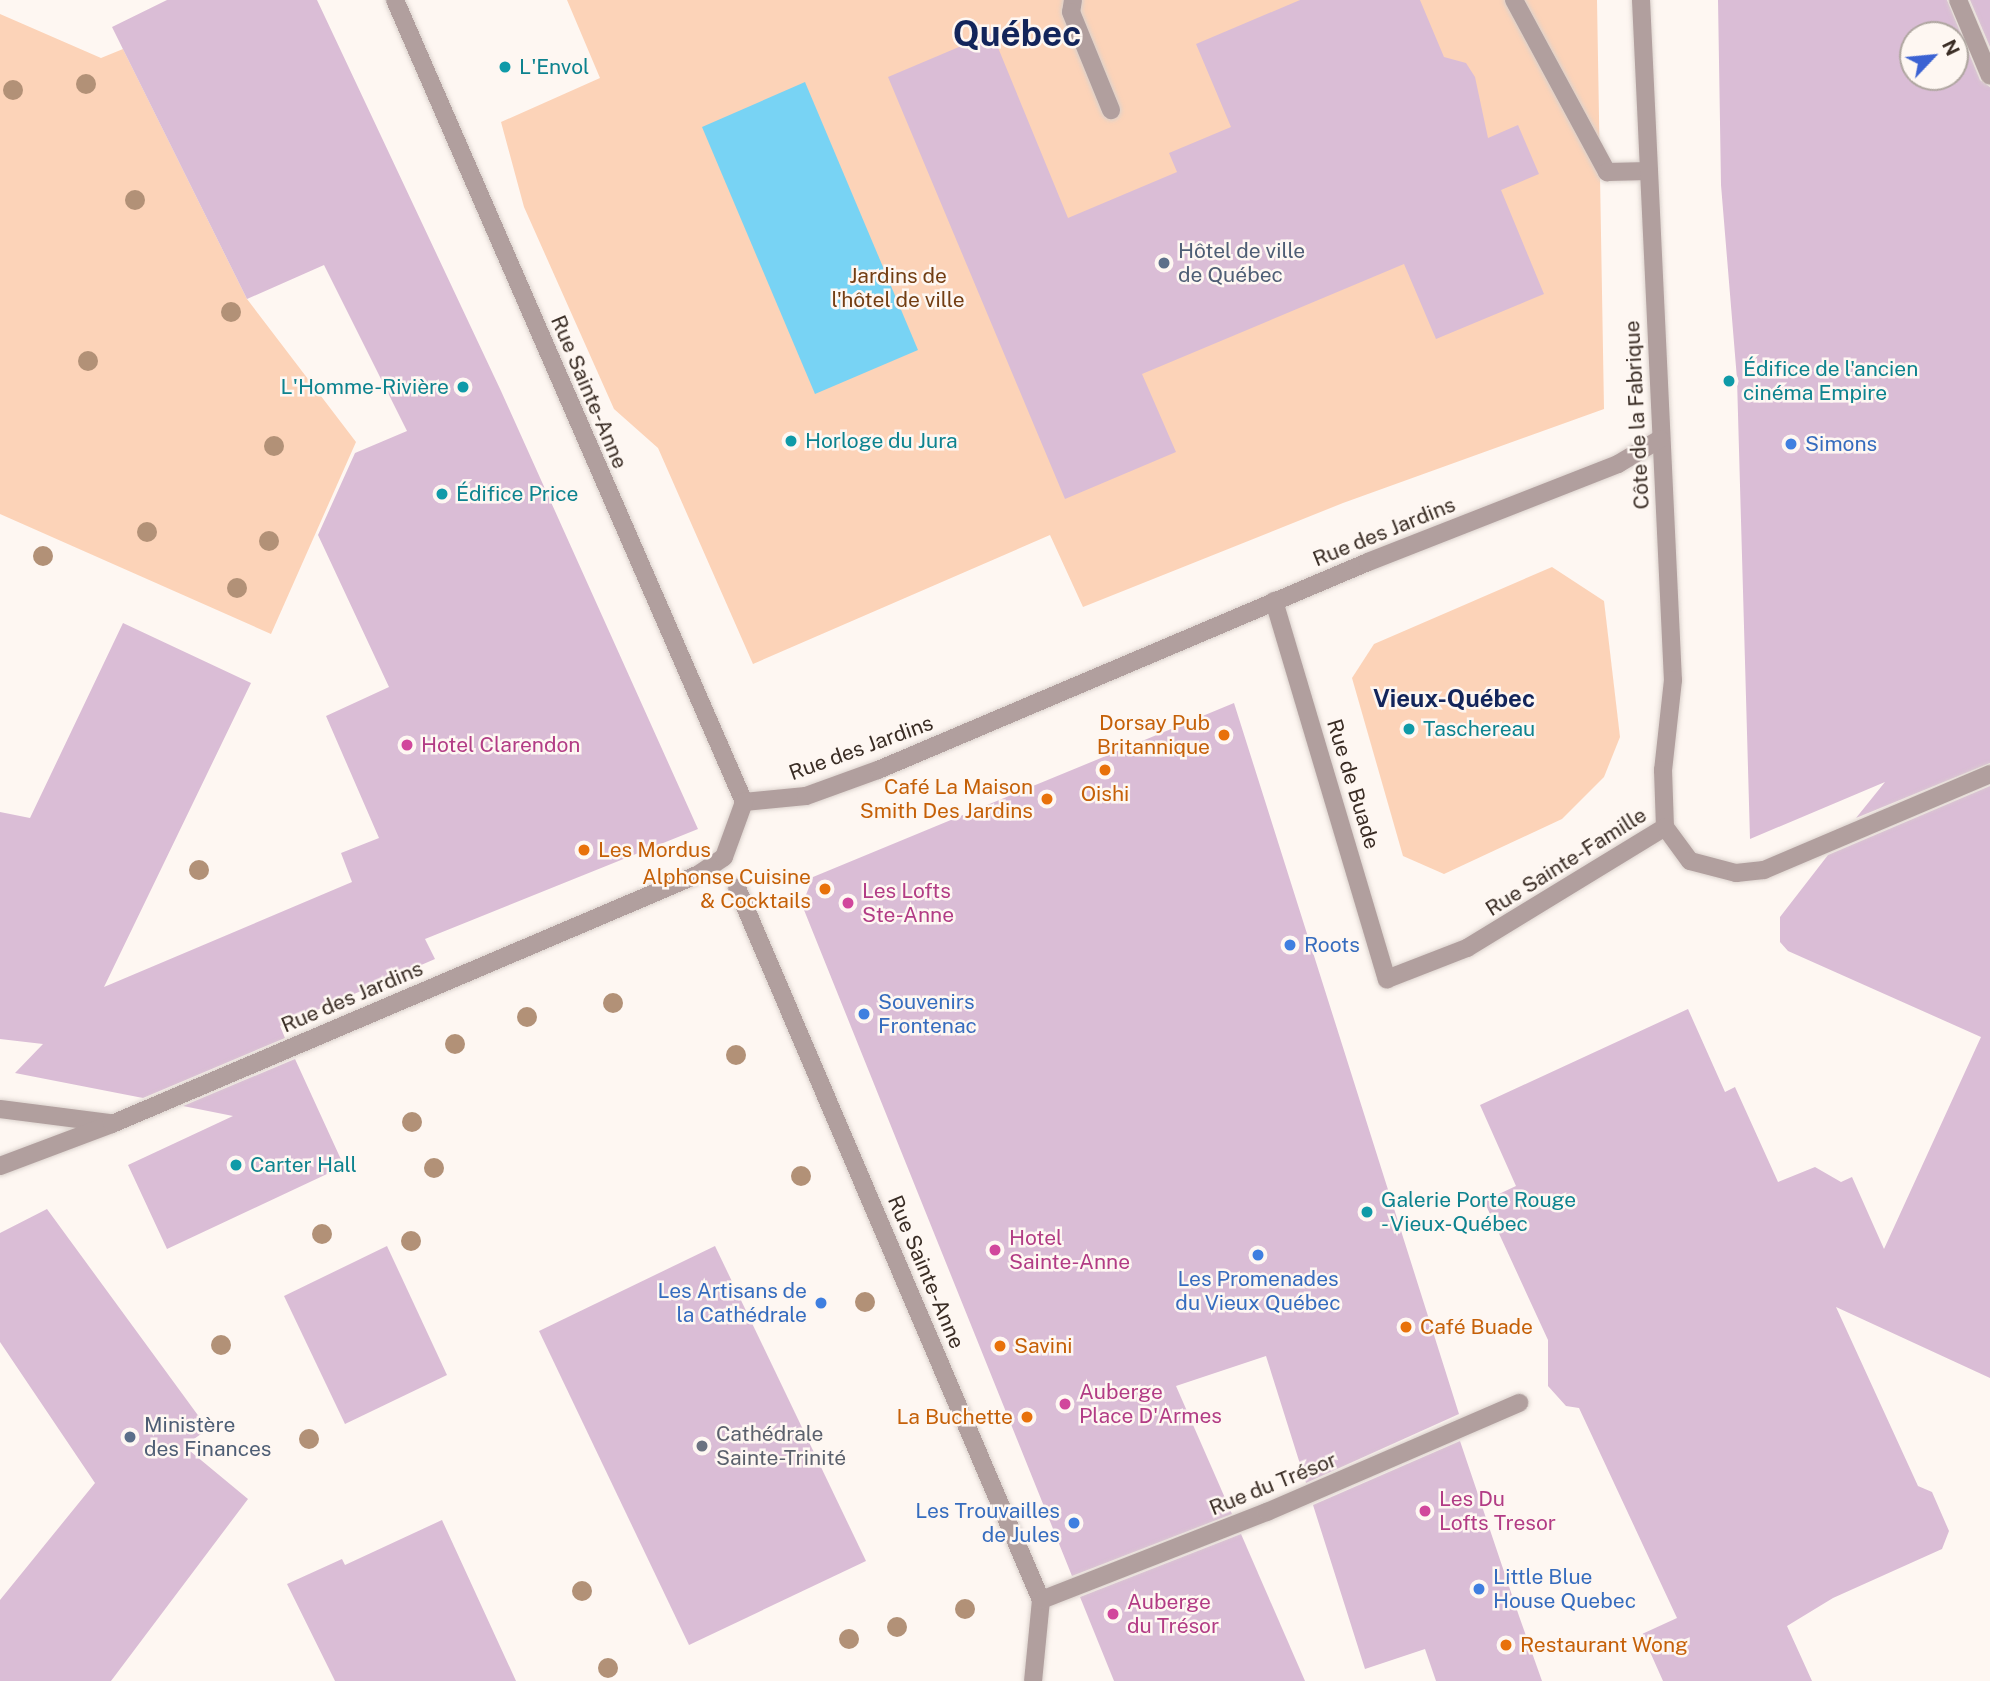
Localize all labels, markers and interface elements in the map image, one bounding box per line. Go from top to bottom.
district label: Québec [953,13,1081,55]
north arrow [1899,21,1969,91]
text: N [1938,36,1964,59]
place label: L'Envol [519,54,589,80]
marker: L'Envol [497,59,513,75]
place label: Hôtel de ville de Québec [1178,238,1306,288]
marker: Hôtel de ville de Québec [1156,255,1172,271]
park label: Jardins de l'hôtel de ville [831,263,965,313]
street label: Rue Sainte-Anne [545,311,633,473]
street label: Côte de la Fabrique [1619,320,1655,510]
place label: Édifice de l'ancien cinéma Empire [1743,356,1919,406]
marker: Édifice de l'ancien cinéma Empire [1721,373,1737,389]
place label: L'Homme-Rivière [281,374,449,400]
marker: L'Homme-Rivière [455,379,471,395]
place label: Horloge du Jura [805,428,958,454]
place label: Simons [1805,431,1877,457]
marker: Horloge du Jura [783,433,799,449]
marker: Simons [1783,436,1799,452]
place label: Édifice Price [456,481,579,507]
marker: Édifice Price [434,486,450,502]
street label: Rue des Jardins [1309,492,1459,572]
district label: Vieux-Québec [1373,685,1535,713]
street label: Rue des Jardins [785,710,937,786]
place label: Dorsay Pub Britannique [1097,710,1210,760]
street label: Rue de Buade [1321,716,1385,852]
place label: Taschereau [1423,716,1535,742]
marker: Taschereau [1401,721,1417,737]
marker: Dorsay Pub Britannique [1216,727,1232,743]
place label: Hotel Clarendon [421,732,580,758]
marker: Hotel Clarendon [399,737,415,753]
marker: Oishi [1097,762,1113,778]
place label: Café La Maison Smith Des Jardins [860,774,1033,824]
place label: Oishi [1081,781,1129,807]
marker: Café La Maison Smith Des Jardins [1039,791,1055,807]
street label: Rue Sainte-Famille [1481,802,1651,922]
place label: Les Mordus [598,837,711,863]
marker: Les Mordus [576,842,592,858]
place label: Alphonse Cuisine & Cocktails [642,864,811,914]
place label: Les Lofts Ste-Anne [862,878,954,928]
marker: Alphonse Cuisine & Cocktails [817,881,833,897]
marker: Les Lofts Ste-Anne [840,895,856,911]
place label: Roots [1304,932,1360,958]
marker: Roots [1282,937,1298,953]
street label: Rue des Jardins [277,956,427,1038]
place label: Souvenirs Frontenac [878,989,977,1039]
marker: Souvenirs Frontenac [856,1006,872,1022]
place label: Carter Hall [250,1152,357,1178]
marker: Carter Hall [228,1157,244,1173]
place label: Galerie Porte Rouge - Vieux-Québec [1381,1187,1576,1237]
street label: Rue Sainte-Anne [882,1191,970,1353]
marker: Galerie Porte Rouge - Vieux-Québec [1359,1204,1375,1220]
place label: Hotel Sainte-Anne [1009,1225,1130,1275]
marker: Hotel Sainte-Anne [987,1242,1003,1258]
marker: Les Promenades du Vieux Québec [1250,1247,1266,1263]
place label: Les Promenades du Vieux Québec [1175,1266,1341,1316]
place label: Les Artisans de la Cathédrale [657,1278,807,1328]
marker: Les Artisans de la Cathédrale [813,1295,829,1311]
place label: Café Buade [1420,1314,1533,1340]
marker: Café Buade [1398,1319,1414,1335]
place label: Savini [1014,1333,1073,1359]
marker: Savini [992,1338,1008,1354]
place label: Auberge Place D'Armes [1079,1379,1222,1429]
marker: Auberge Place D'Armes [1057,1396,1073,1412]
place label: La Buchette [897,1404,1013,1430]
marker: La Buchette [1019,1409,1035,1425]
place label: Ministère des Finances [144,1412,272,1462]
place label: Cathédrale Sainte-Trinité [716,1421,846,1471]
marker: Ministère des Finances [122,1429,138,1445]
marker: Cathédrale Sainte-Trinité [694,1438,710,1454]
street label: Rue du Trésor [1206,1447,1340,1521]
place label: Les Du Lofts Tresor [1439,1486,1556,1536]
place label: Les Trouvailles de Jules [915,1498,1060,1548]
marker: Les Du Lofts Tresor [1417,1503,1433,1519]
marker: Les Trouvailles de Jules [1066,1515,1082,1531]
place label: Little Blue House Quebec [1493,1564,1636,1614]
marker: Little Blue House Quebec [1471,1581,1487,1597]
place label: Auberge du Trésor [1127,1589,1219,1639]
marker: Auberge du Trésor [1105,1606,1121,1622]
place label: Restaurant Wong [1520,1632,1689,1658]
marker: Restaurant Wong [1498,1637,1514,1653]

